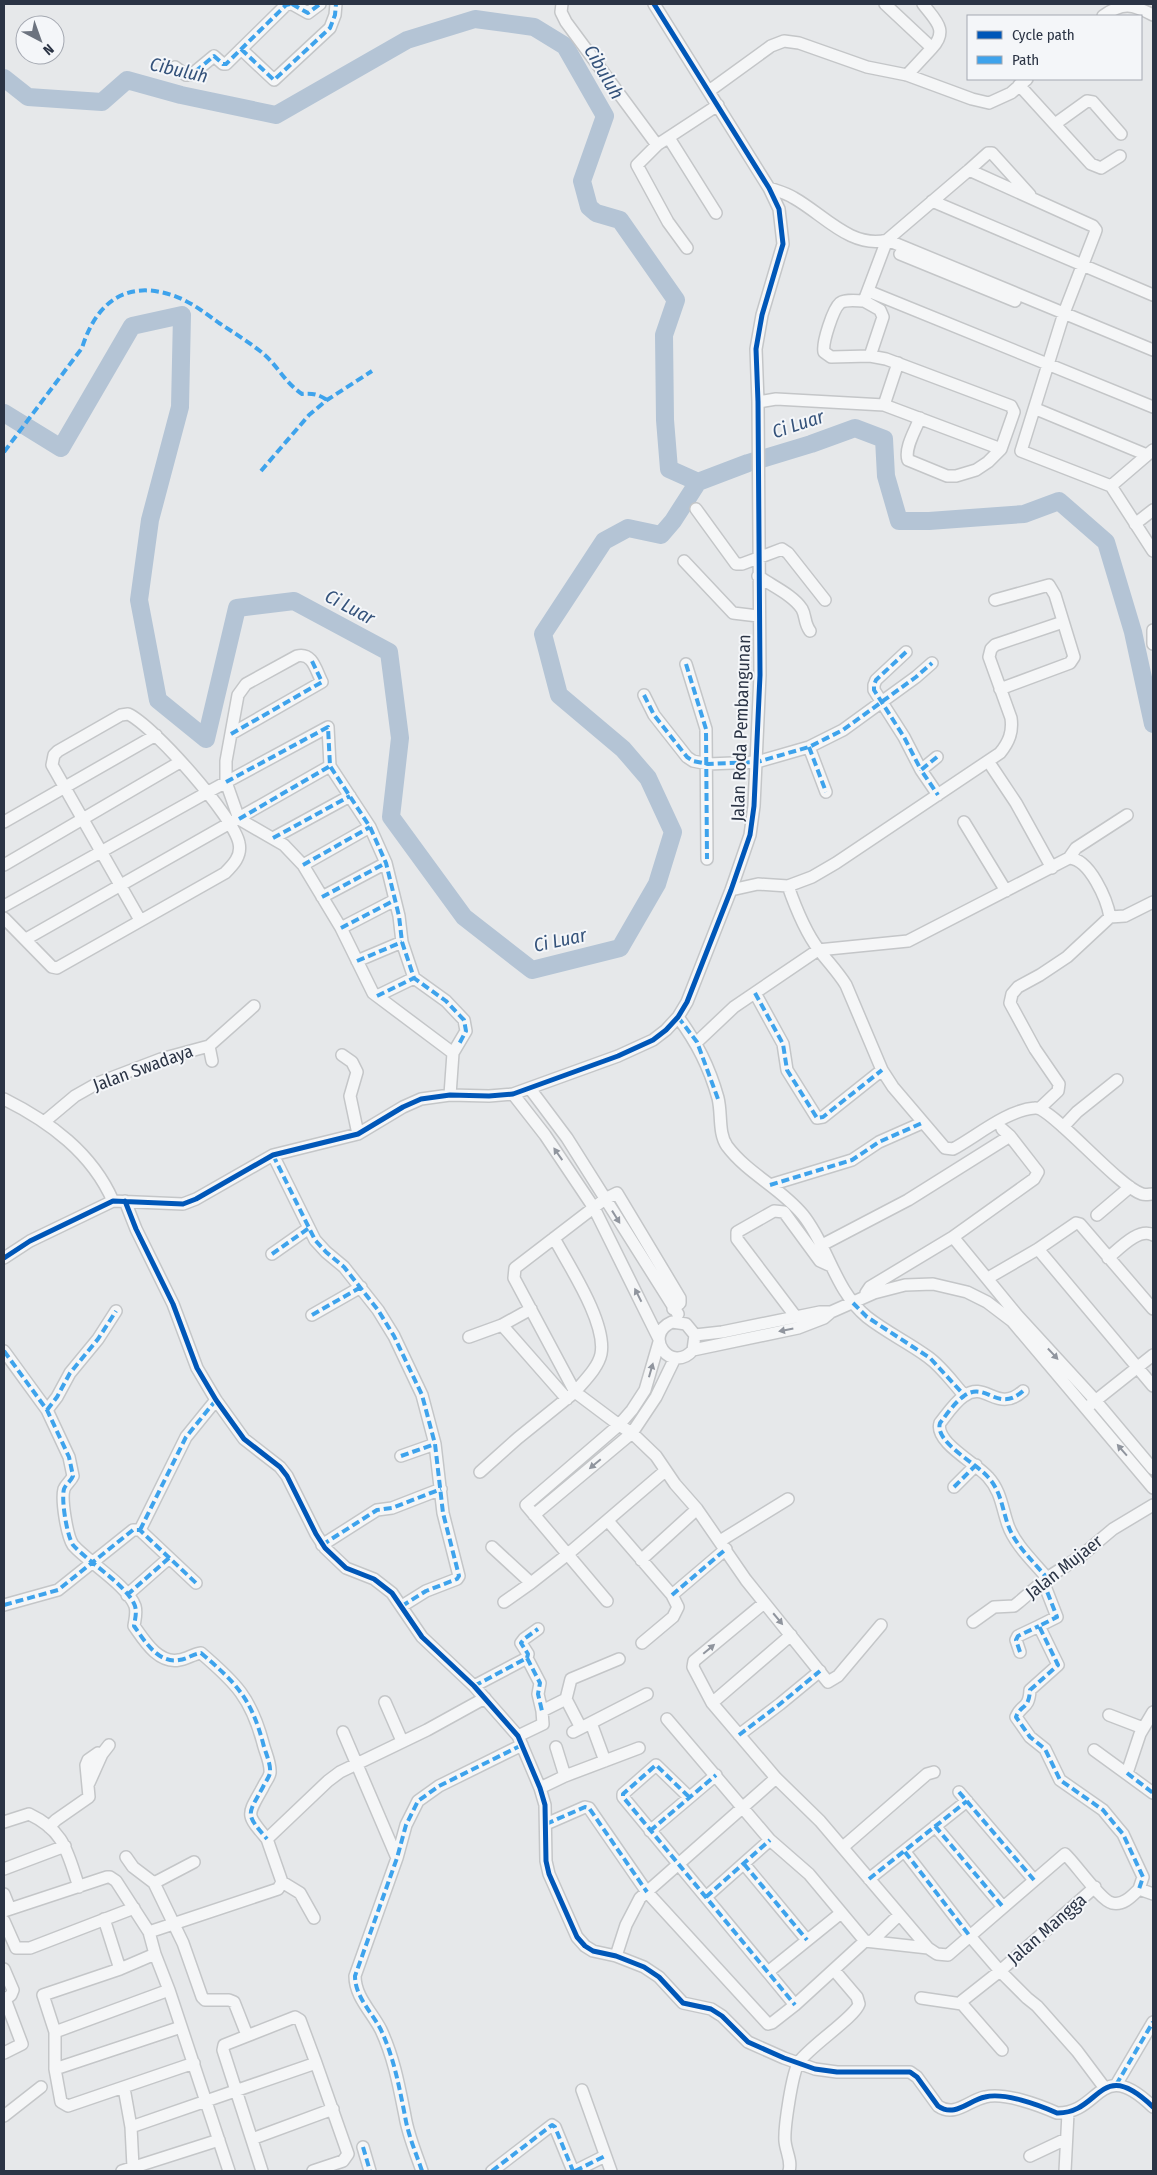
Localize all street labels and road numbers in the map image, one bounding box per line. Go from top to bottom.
street label: Jalan Roda Pembangunan [727,634,755,822]
street label: Jalan Swadaya [90,1040,196,1096]
street label: Jalan Mujaer [1021,1530,1107,1604]
street label: Jalan Mangga [1003,1889,1091,1969]

